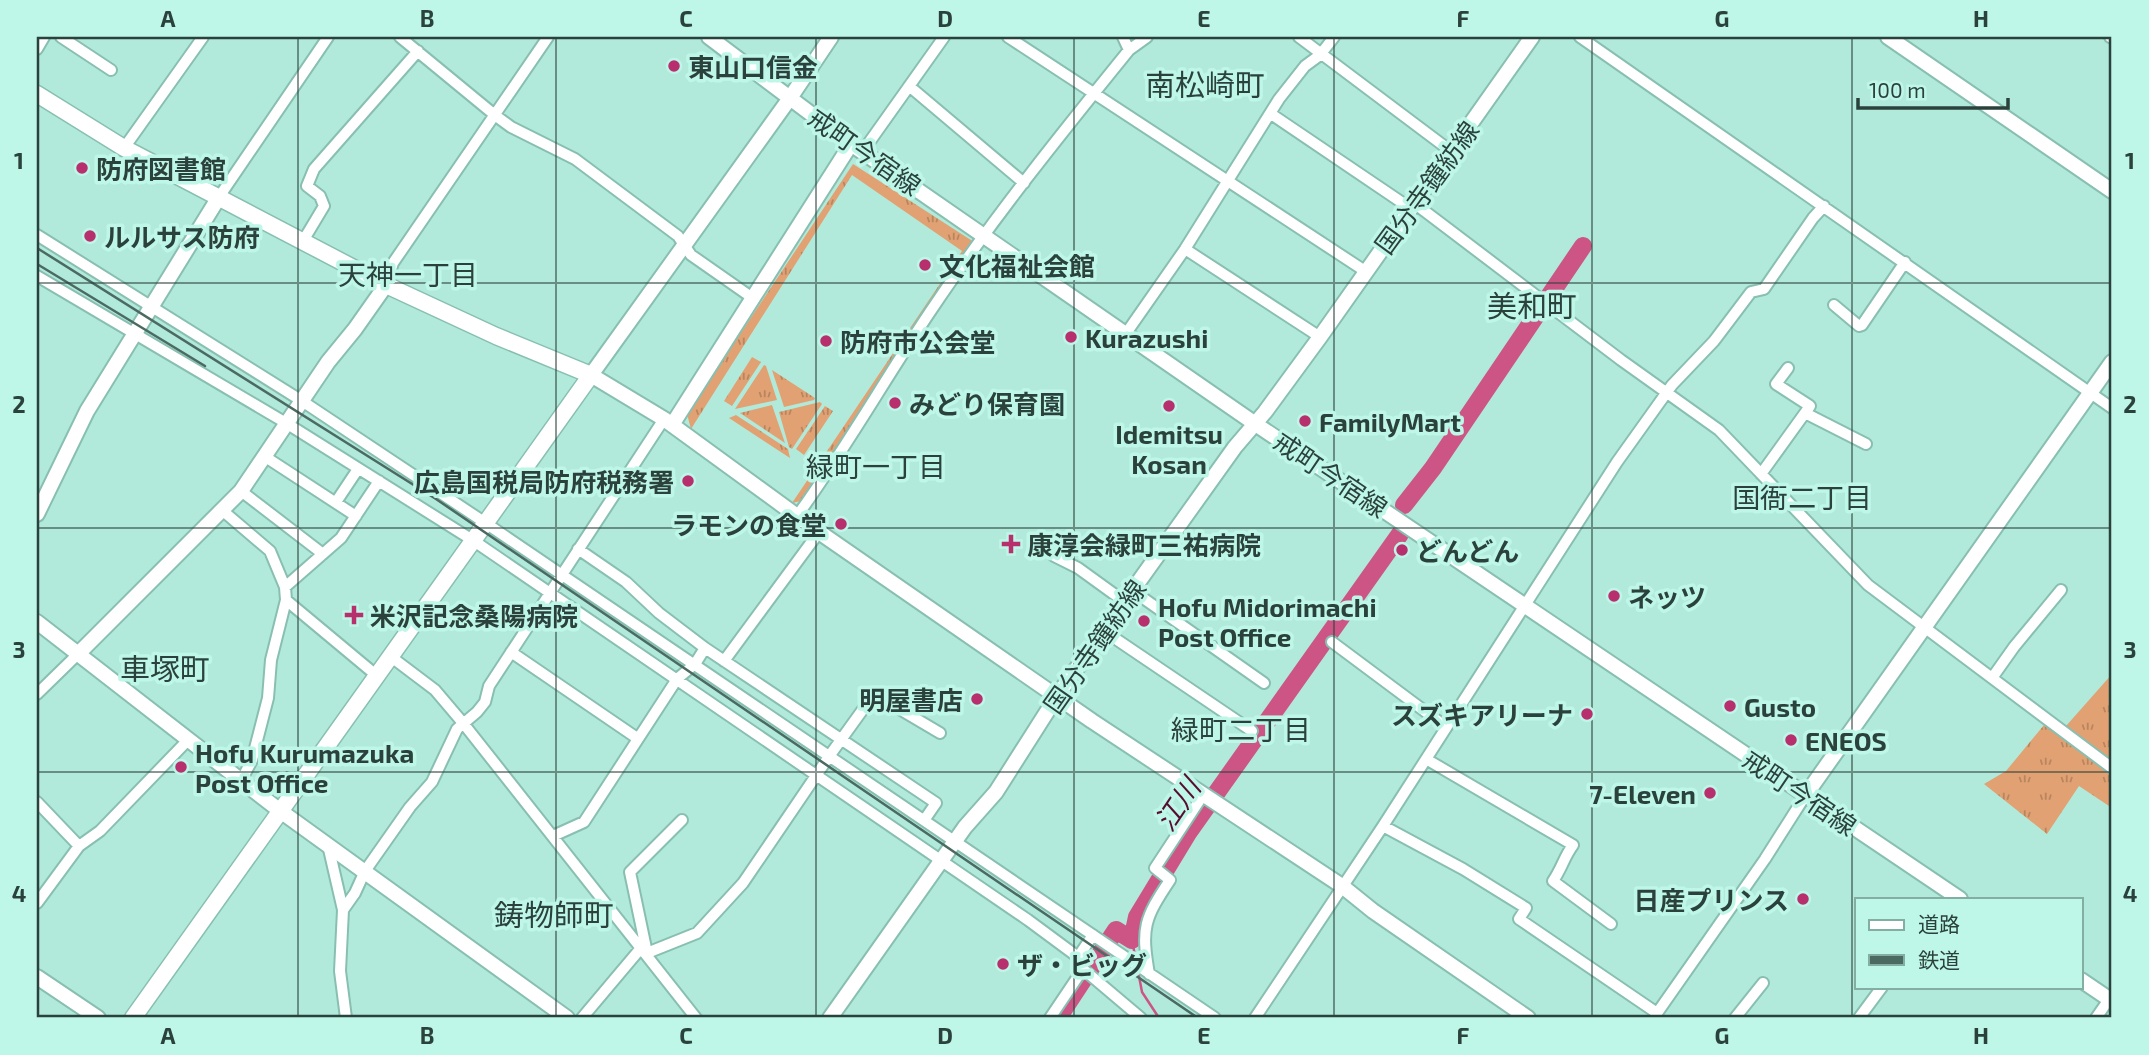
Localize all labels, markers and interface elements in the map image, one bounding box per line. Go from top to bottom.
text: A [160,4,176,32]
text: B [420,4,434,32]
text: C [679,4,693,32]
text: D [937,4,953,32]
text: E [1197,4,1211,32]
text: F [1457,4,1470,32]
text: G [1715,4,1729,32]
text: H [1973,4,1989,32]
place label: 東山口信金 [688,51,818,82]
marker: 東山口信金 [666,58,682,74]
district label: 南松崎町 [1145,66,1265,102]
scale bar [1858,66,2009,110]
text: 100 m [1869,77,1926,102]
street label: 戒町今宿線 [803,101,927,201]
street label: 国分寺鐘紡線 [1368,115,1484,259]
text: 1 [14,146,24,174]
text: 1 [2125,146,2135,174]
place label: 防府図書館 [96,153,226,184]
marker: 防府図書館 [74,160,90,176]
place label: ルルサス防府 [104,221,259,252]
marker: ルルサス防府 [82,228,98,244]
place label: 文化福祉会館 [939,250,1095,281]
district label: 天神一丁目 [338,257,478,291]
marker: 文化福祉会館 [917,257,933,273]
district label: 美和町 [1487,287,1577,323]
place label: Kurazushi [1085,322,1208,353]
place label: 防府市公会堂 [840,326,996,357]
marker: Kurazushi [1063,329,1079,345]
marker: 防府市公会堂 [818,333,834,349]
place label: みどり保育園 [909,388,1065,419]
text: 2 [12,390,26,418]
text: 2 [2123,390,2137,418]
marker: みどり保育園 [887,395,903,411]
marker: Idemitsu Kosan [1161,398,1177,414]
place label: FamilyMart [1319,406,1461,438]
marker: FamilyMart [1297,413,1313,429]
place label: Idemitsu Kosan [1115,418,1223,479]
street label: 戒町今宿線 [1268,425,1394,523]
district label: 緑町一丁目 [806,449,946,483]
place label: 広島国税局防府税務署 [414,466,674,497]
marker: 広島国税局防府税務署 [680,473,696,489]
district label: 国衙二丁目 [1732,480,1872,514]
place label: ラモンの食堂 [671,509,827,540]
marker: ラモンの食堂 [833,516,849,532]
place label: 康淳会緑町三祐病院 [1027,529,1261,560]
marker: 康淳会緑町三祐病院 [1001,534,1021,554]
place label: どんどん [1416,535,1519,566]
marker: どんどん [1394,542,1410,558]
street label: 国分寺鐘紡線 [1037,573,1151,719]
place label: ネッツ [1628,581,1706,612]
marker: ネッツ [1606,588,1622,604]
place label: Hofu Midorimachi Post Office [1158,591,1377,652]
place label: 米沢記念桑陽病院 [370,600,578,631]
marker: 米沢記念桑陽病院 [344,605,364,625]
marker: Hofu Midorimachi Post Office [1136,613,1152,629]
text: 3 [12,635,26,663]
text: 3 [2123,635,2137,663]
district label: 車塚町 [120,650,210,686]
place label: 明屋書店 [859,684,963,715]
marker: 明屋書店 [969,691,985,707]
place label: Gusto [1744,691,1816,722]
marker: Gusto [1722,698,1738,714]
place label: スズキアリーナ [1391,699,1573,730]
marker: スズキアリーナ [1579,706,1595,722]
district label: 緑町二丁目 [1171,712,1311,746]
place label: ENEOS [1805,725,1887,756]
marker: ENEOS [1783,732,1799,748]
place label: Hofu Kurumazuka Post Office [195,737,414,798]
street label: 戒町今宿線 [1737,743,1863,841]
marker: Hofu Kurumazuka Post Office [173,759,189,775]
water label: 江川 [1147,769,1208,837]
place label: 7-Eleven [1589,778,1696,809]
marker: 7-Eleven [1702,785,1718,801]
text: 4 [12,879,26,907]
text: 4 [2123,879,2137,907]
place label: 日産プリンス [1634,884,1789,915]
marker: 日産プリンス [1795,891,1811,907]
district label: 鋳物師町 [494,896,614,932]
legend [1855,898,2082,988]
text: 道路 [1918,911,1960,936]
text: 鉄道 [1918,947,1960,972]
place label: ザ・ビッグ [1017,949,1147,980]
marker: ザ・ビッグ [995,956,1011,972]
text: A [160,1021,176,1049]
text: B [420,1021,434,1049]
text: C [679,1021,693,1049]
text: D [937,1021,953,1049]
text: E [1197,1021,1211,1049]
text: F [1457,1021,1470,1049]
text: G [1715,1021,1729,1049]
text: H [1973,1021,1989,1049]

